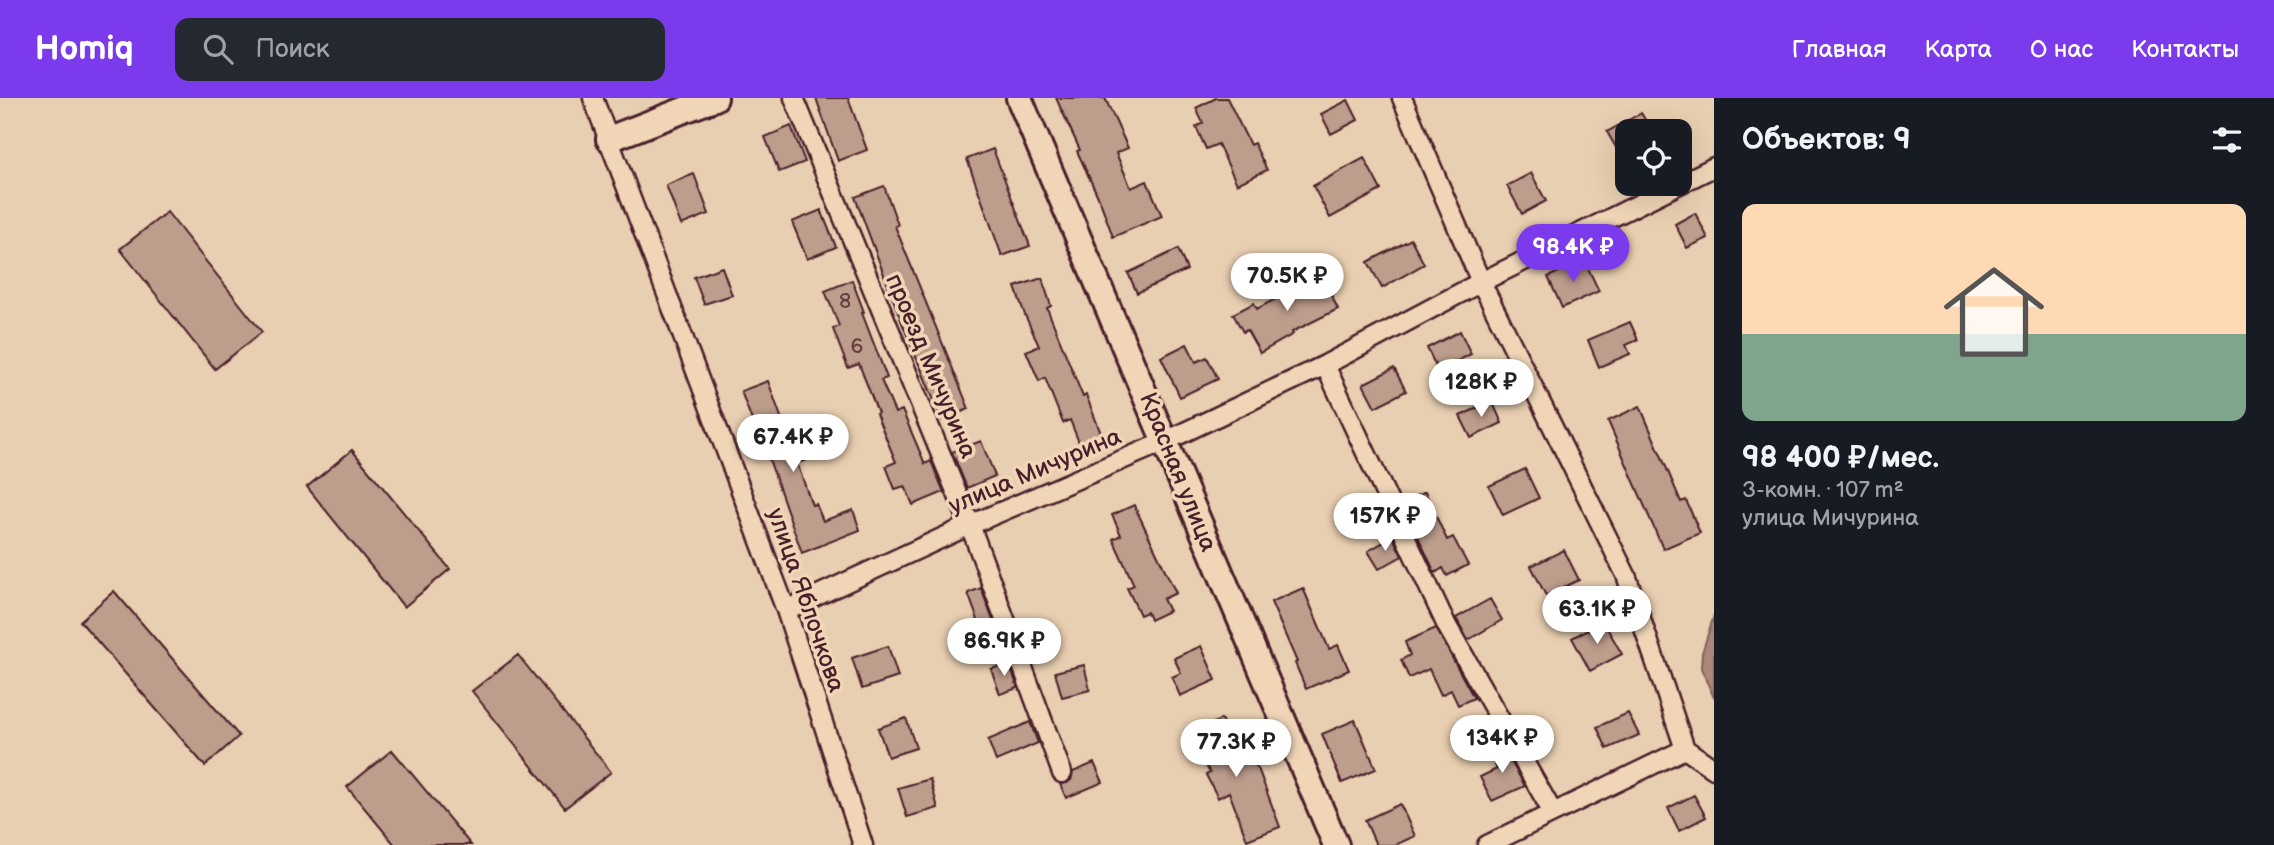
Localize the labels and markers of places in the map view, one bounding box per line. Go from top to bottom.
pin: 98.4K ₽ [1508,225,1638,284]
pin: 70.5K ₽ [1222,254,1352,313]
pin: 128K ₽ [1424,360,1538,419]
pin: 67.4K ₽ [728,414,858,474]
pin: 157K ₽ [1328,494,1442,553]
pin: 63.1K ₽ [1532,587,1662,646]
pin: 86.9K ₽ [939,618,1069,678]
pin: 134K ₽ [1445,716,1559,775]
pin: 77.3K ₽ [1171,720,1301,779]

